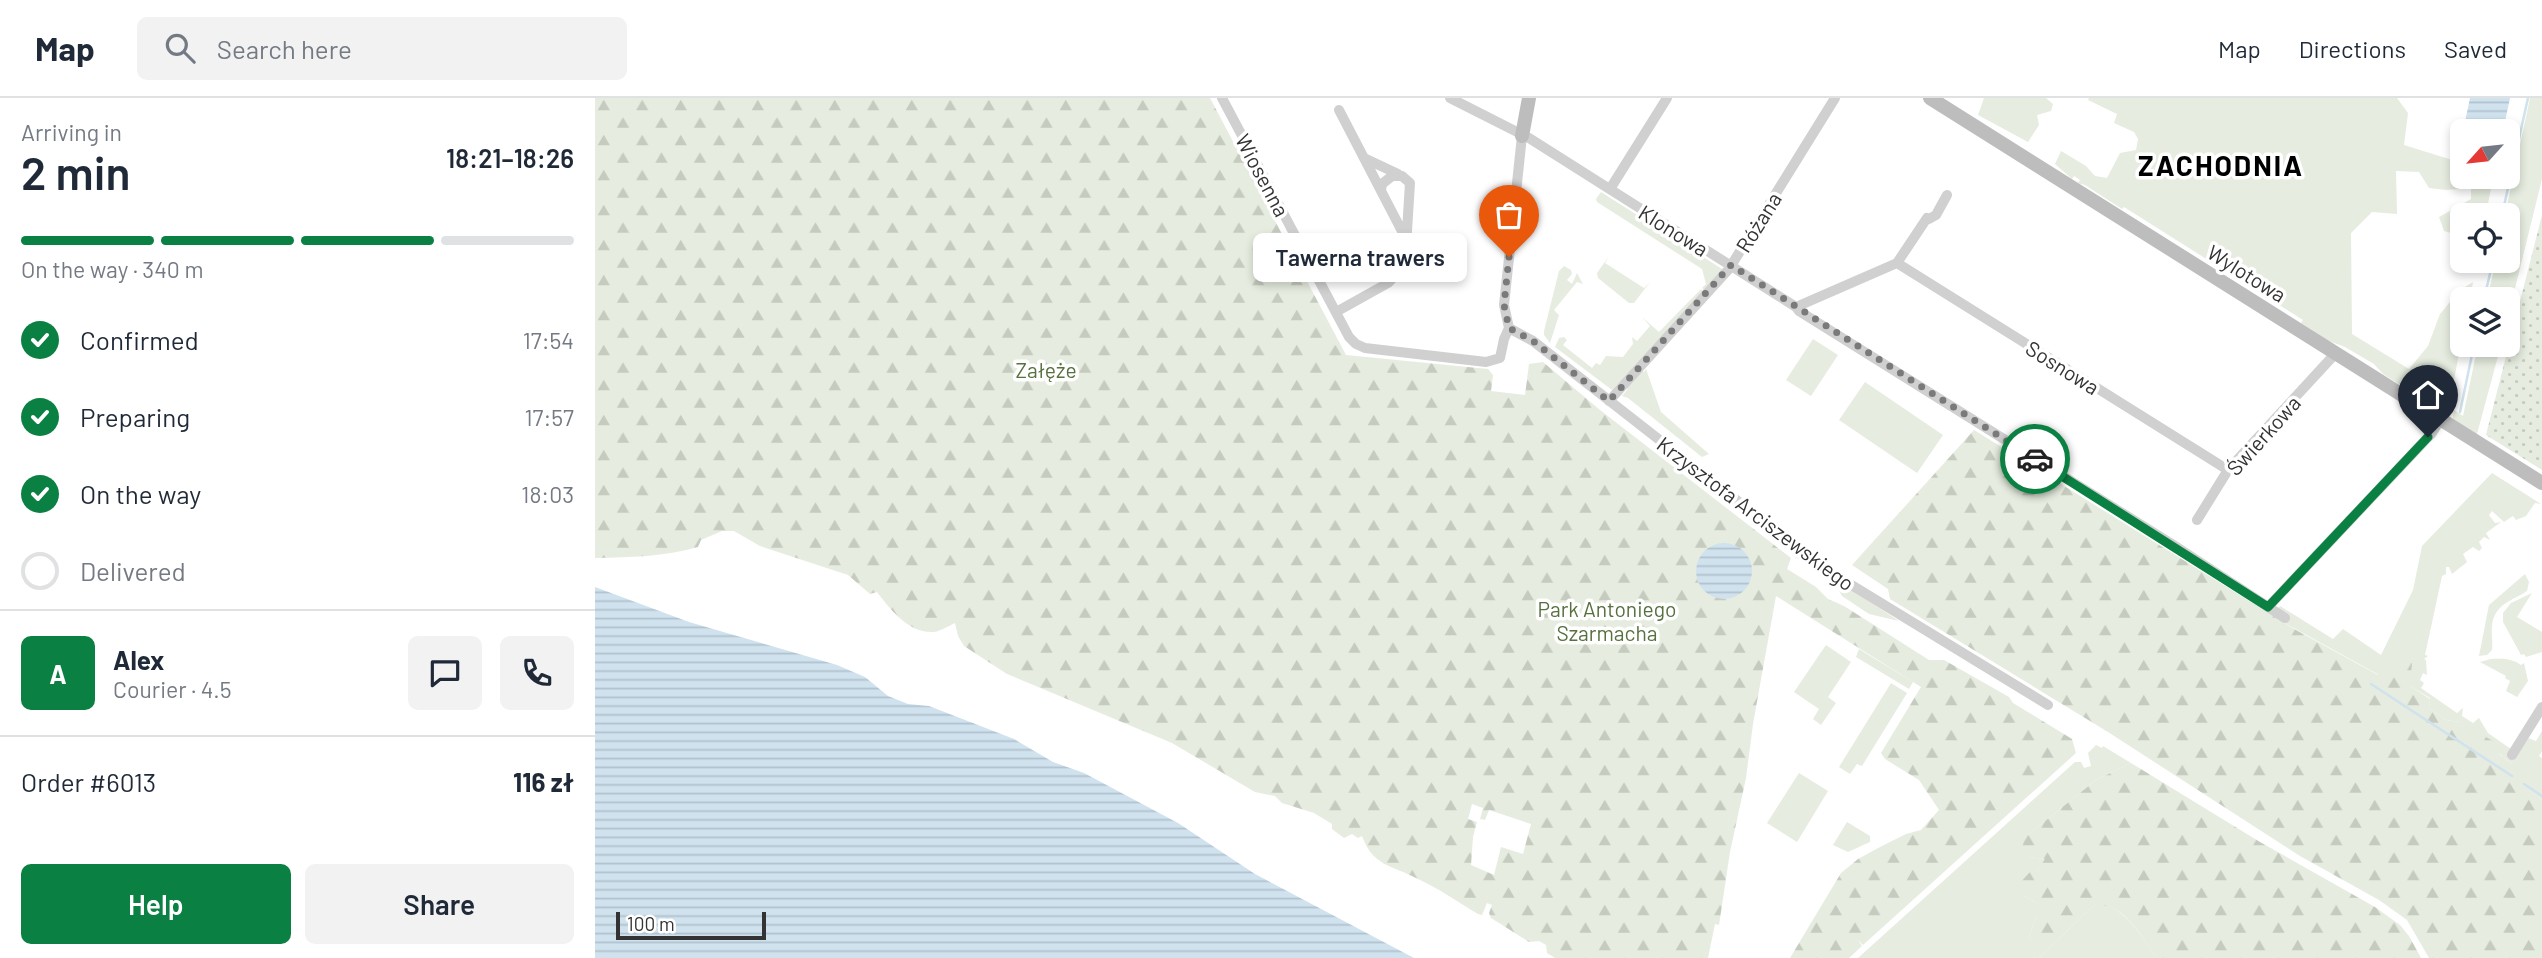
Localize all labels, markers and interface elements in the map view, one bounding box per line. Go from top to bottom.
search box [137,17,627,80]
text: Map [35,28,95,68]
icon: search [161,29,199,67]
text: Search here [217,33,352,64]
text: Map [2218,34,2261,63]
text: Directions [2299,34,2406,63]
text: Saved [2444,34,2507,63]
text: Arriving in [21,118,122,146]
north arrow [2450,119,2520,189]
map controls [2450,119,2520,357]
street label: Wiosenna [1231,129,1295,221]
text: 18:21–18:26 [446,142,574,173]
text: 2 min [21,144,130,199]
district label: ZACHODNIA [2138,148,2304,182]
pin [1479,185,1539,257]
street label: Różana [1730,187,1786,257]
icon: bag [1490,196,1528,234]
street label: Klonowa [1635,199,1713,261]
button: locate [2450,203,2520,273]
callout: Tawerna trawers [1254,232,1467,282]
street label: Wylotowa [2203,239,2291,307]
text: Tawerna trawers [1275,243,1445,271]
text: On the way · 340 m [21,255,203,283]
button: layers [2450,287,2520,357]
icon: check [21,321,59,359]
text: Confirmed [80,324,199,355]
text: 17:54 [523,326,574,354]
street label: Sosnowa [2022,335,2104,399]
park label: Załęże [1015,357,1077,382]
pin [2398,365,2458,437]
icon: home [2409,376,2447,414]
street label: Świerkowa [2221,390,2305,480]
icon: check [21,398,59,436]
text: Preparing [80,401,190,432]
text: 17:57 [525,403,574,431]
courier [2000,424,2070,494]
street label: Krzysztofa Arciszewskiego [1653,431,1859,595]
icon: car [2016,440,2054,478]
icon: check [21,475,59,513]
text: On the way [80,478,201,509]
text: 18:03 [521,480,574,508]
text: Delivered [80,555,186,586]
park label: Park Antoniego Szarmacha [1538,596,1676,645]
button: chat [408,636,482,710]
button: phone [500,636,574,710]
text: Alex [113,644,164,675]
text: A [49,658,67,689]
text: Courier · 4.5 [113,675,232,703]
text: Order #6013 [21,766,156,797]
text: 116 zł [513,766,574,797]
button: Help [21,864,291,944]
button: Share [305,864,574,944]
scale bar [616,909,767,941]
text: 100 m [627,912,675,935]

